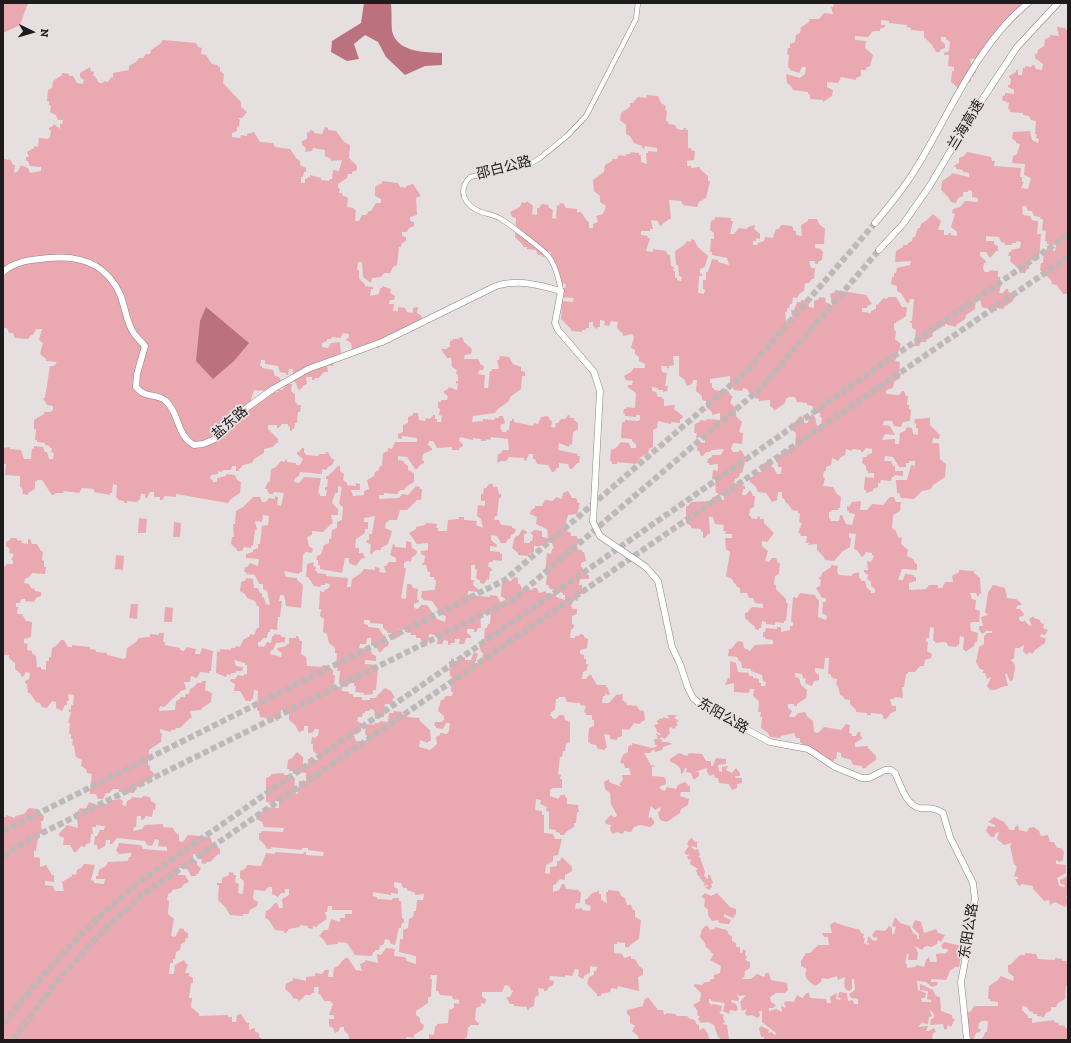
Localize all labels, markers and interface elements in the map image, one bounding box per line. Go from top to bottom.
north arrow [12,12,52,52]
text: N [38,28,51,38]
street label: 兰海高速 [944,97,988,153]
street label: 邵白公路 [475,153,533,183]
street label: 盐东路 [209,403,251,443]
street label: 东阳公路 [695,695,751,737]
street label: 东阳公路 [956,902,982,960]

